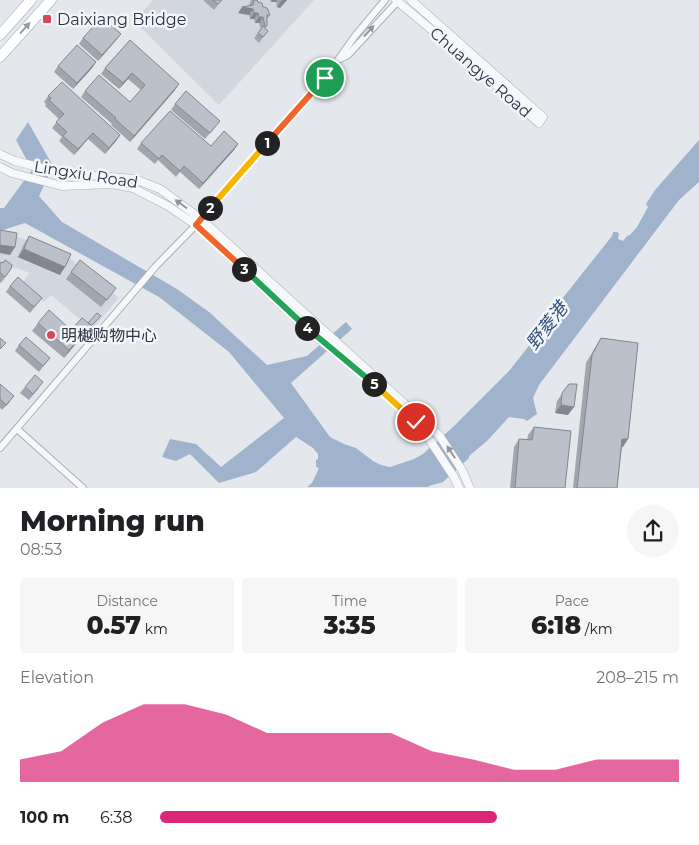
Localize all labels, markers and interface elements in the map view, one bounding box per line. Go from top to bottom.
place label: Daixiang Bridge [57,10,186,29]
marker: Daixiang Bridge [41,13,53,25]
one-way arrow [20,22,31,35]
street label: Chuangye Road [426,23,535,122]
one-way arrow [364,25,375,37]
pin [304,57,346,99]
icon: arrive [311,64,339,92]
pin: 1 [254,130,280,156]
text: 1 [265,134,270,152]
street label: Lingxiu Road [33,157,139,192]
pin: 2 [198,196,222,220]
one-way arrow [174,199,188,209]
text: 2 [206,199,215,217]
pin: 3 [232,256,256,282]
text: 3 [240,260,249,278]
water label: 野菱港 [522,296,574,354]
pin: 4 [294,316,320,340]
text: 4 [303,319,312,337]
place label: 明樾购物中心 [61,326,157,345]
marker: 明樾购物中心 [45,329,57,341]
pin: 5 [362,372,386,396]
text: 5 [370,375,379,393]
pin [395,401,437,443]
icon: check [402,408,430,436]
one-way arrow [446,446,455,459]
text: Morning run [20,504,205,538]
button: share [627,505,679,557]
text: 08:53 [20,540,62,559]
text: Distance [96,592,158,610]
text: Time [332,592,367,610]
text: Pace [555,592,589,610]
text: 0.57 [86,610,141,640]
text: 3:35 [323,610,376,640]
text: 6:18 [531,610,581,640]
text: km [141,620,168,638]
text: /km [581,620,613,638]
text: Elevation [20,668,94,687]
text: 208–215 m [596,668,679,687]
text: 100 m [20,808,69,827]
text: 6:38 [100,808,132,827]

